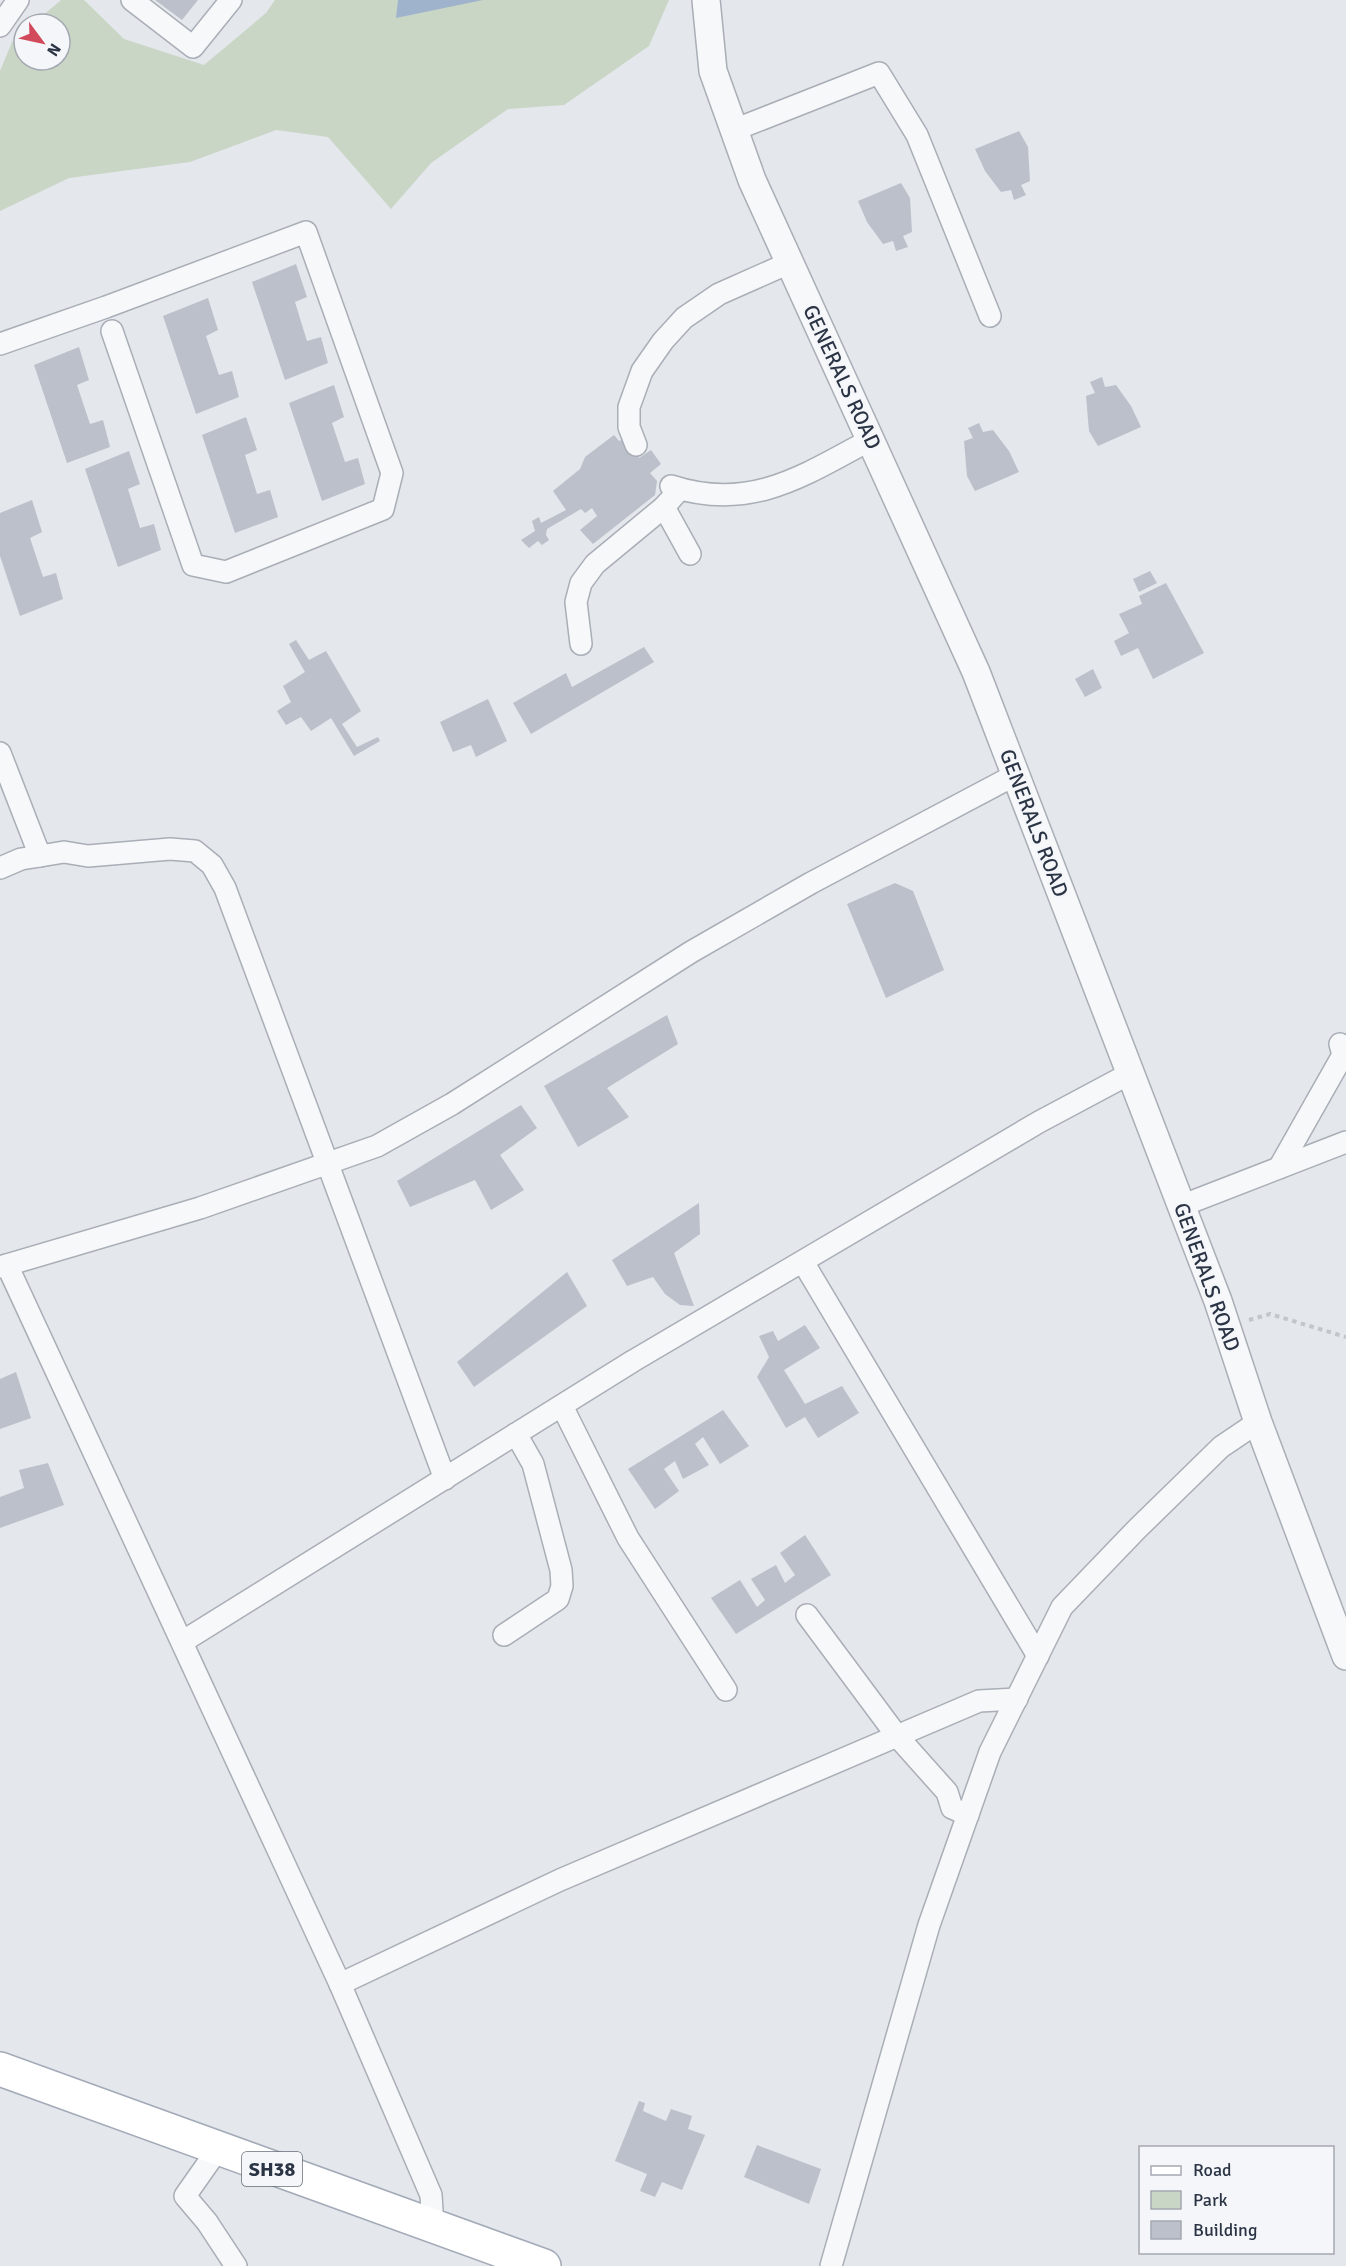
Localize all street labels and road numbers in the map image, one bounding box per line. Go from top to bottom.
street label: GENERALS ROAD [797,301,887,453]
street label: GENERALS ROAD [994,745,1074,901]
street label: GENERALS ROAD [1168,1199,1246,1355]
road number: SH38 [242,2152,302,2186]

